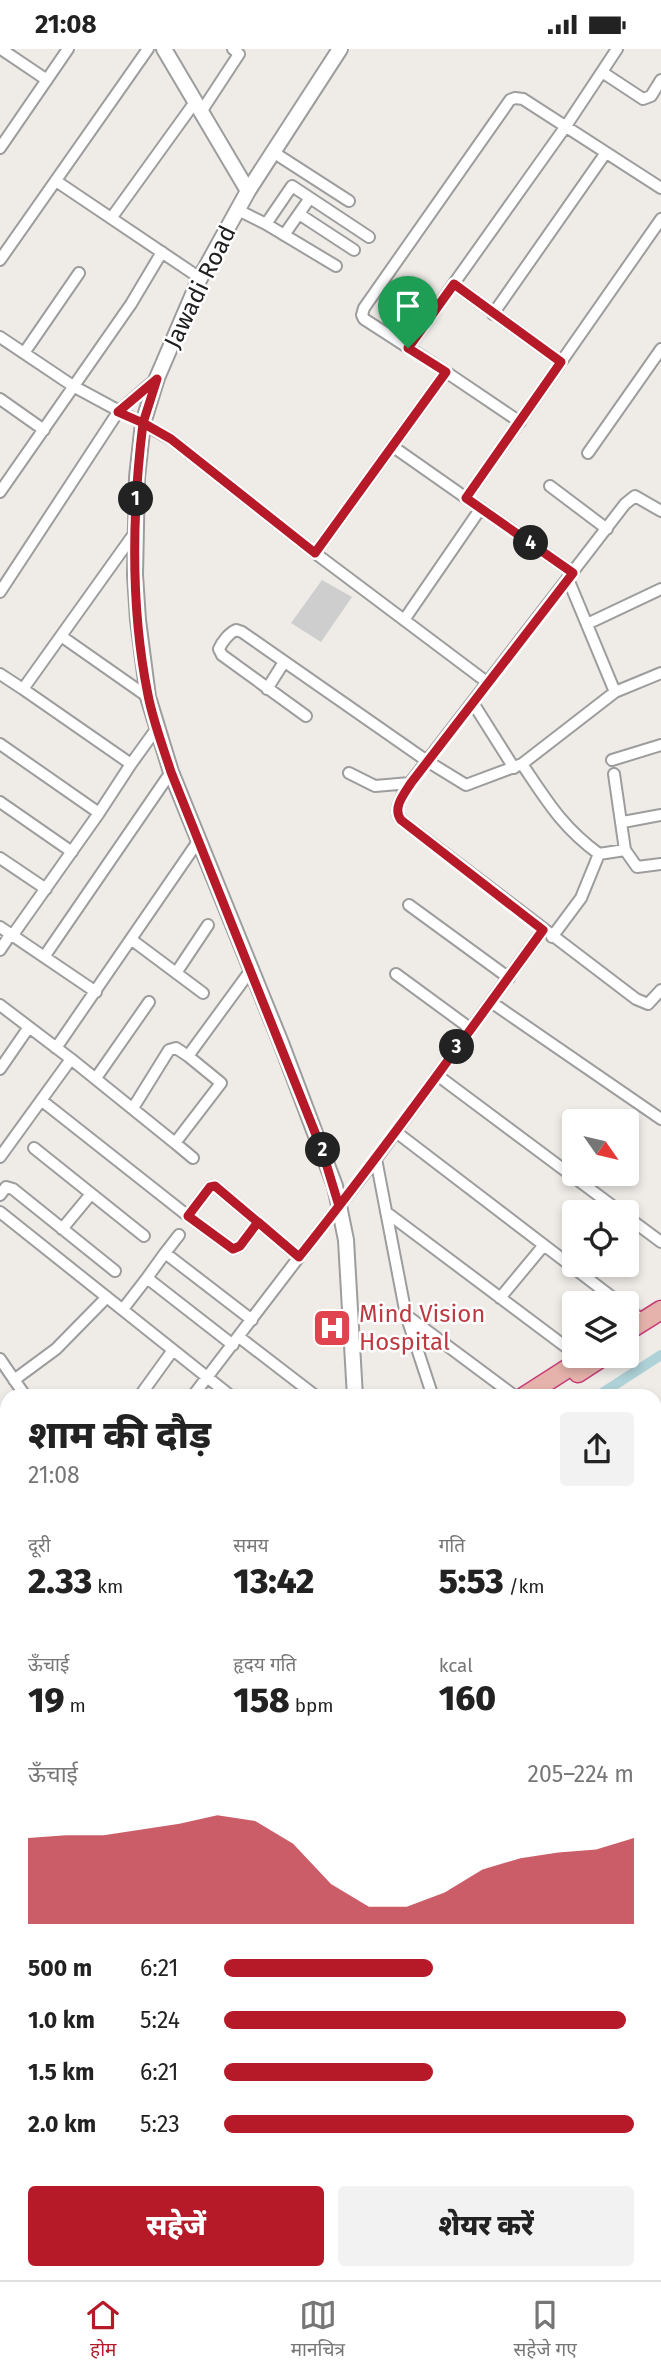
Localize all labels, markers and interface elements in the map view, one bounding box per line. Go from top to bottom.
text: 21:08 [35,9,97,40]
street label: Jawadi Road [158,221,242,353]
pin [378,276,438,348]
icon: arrive [389,287,427,325]
pin: 1 [118,482,154,517]
text: 1 [131,487,140,510]
pin: 4 [514,525,548,561]
text: 4 [525,531,536,554]
pin: 3 [440,1030,475,1065]
text: 3 [452,1035,461,1058]
north arrow [562,1109,639,1187]
map controls [562,1109,639,1368]
pin: 2 [306,1133,340,1167]
text: 2 [318,1138,327,1161]
button: locate [562,1200,639,1277]
button: layers [562,1291,639,1368]
place label: Mind Vision Hospital [359,1300,485,1356]
hospital icon: Mind Vision Hospital [311,1307,353,1349]
text: शाम की दौड़ [28,1412,211,1458]
button: share [560,1412,634,1486]
text: 21:08 [28,1461,80,1489]
text: दूरी [28,1534,51,1557]
text: समय [233,1534,269,1557]
text: गति [439,1534,465,1557]
text: 2.33 [28,1560,92,1602]
text: 13:42 [233,1560,314,1602]
text: 5:53 [439,1560,504,1602]
text: km [92,1575,123,1598]
text: /km [504,1575,545,1598]
text: ऊँचाई [28,1653,69,1676]
text: हृदय गति [233,1653,296,1676]
text: kcal [439,1654,473,1677]
text: 160 [439,1677,496,1719]
text: 19 [28,1679,65,1721]
text: 158 [233,1679,290,1721]
text: m [65,1694,86,1717]
text: bpm [290,1694,334,1717]
text: ऊँचाई [28,1760,78,1788]
text: 205–224 m [528,1760,634,1788]
text: 500 m [28,1954,92,1982]
text: 6:21 [140,1954,179,1982]
text: 1.0 km [28,2006,95,2034]
text: 5:24 [140,2006,180,2034]
text: 1.5 km [28,2058,94,2086]
text: 6:21 [140,2058,179,2086]
text: 2.0 km [28,2110,96,2138]
text: 5:23 [140,2110,180,2138]
button: सहेजें [28,2186,324,2266]
button: शेयर करें [338,2186,634,2266]
tab: होम [84,2296,122,2364]
tab: मानचित्र [291,2296,345,2364]
tab: सहेजे गए [513,2296,577,2364]

